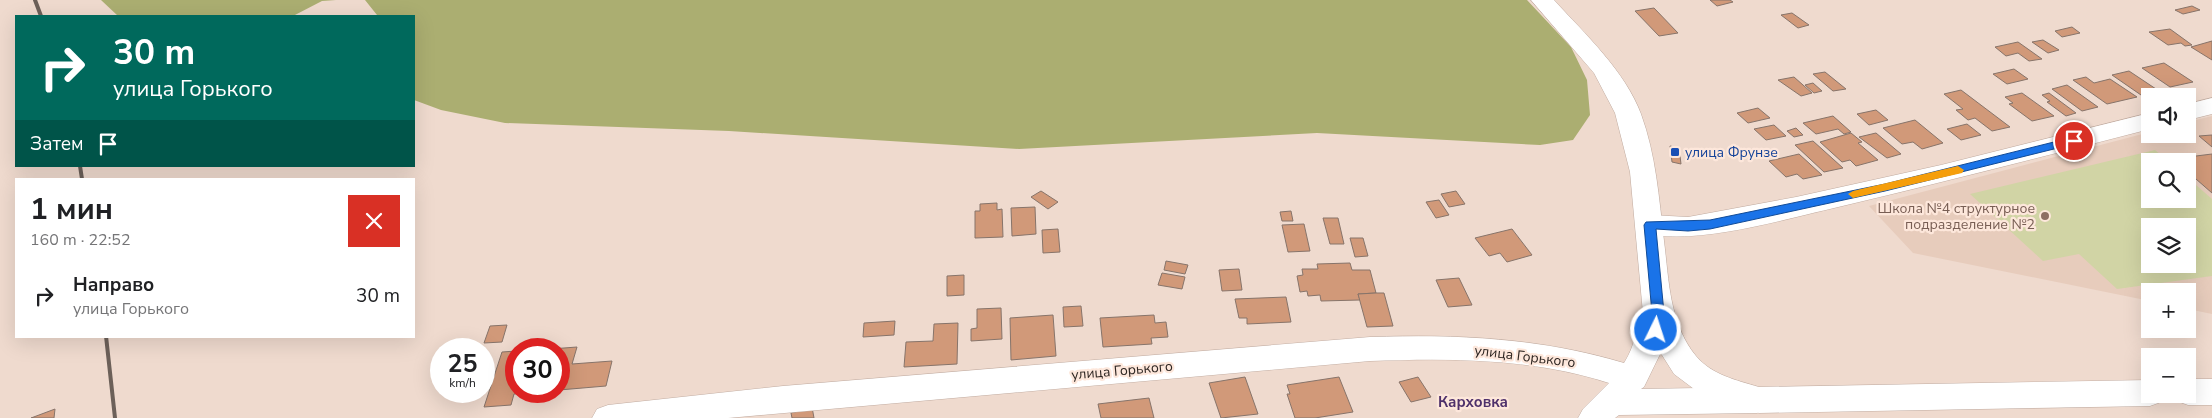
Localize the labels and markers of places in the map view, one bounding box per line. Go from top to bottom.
pin [2053,120,2095,162]
place label: улица Фрунзе [1685,143,1778,162]
marker: улица Фрунзе [1669,146,1681,158]
place label: Школа №4 структурное подразделение №2 [1877,199,2035,234]
marker: Школа №4 структурное подразделение №2 [2039,210,2051,222]

